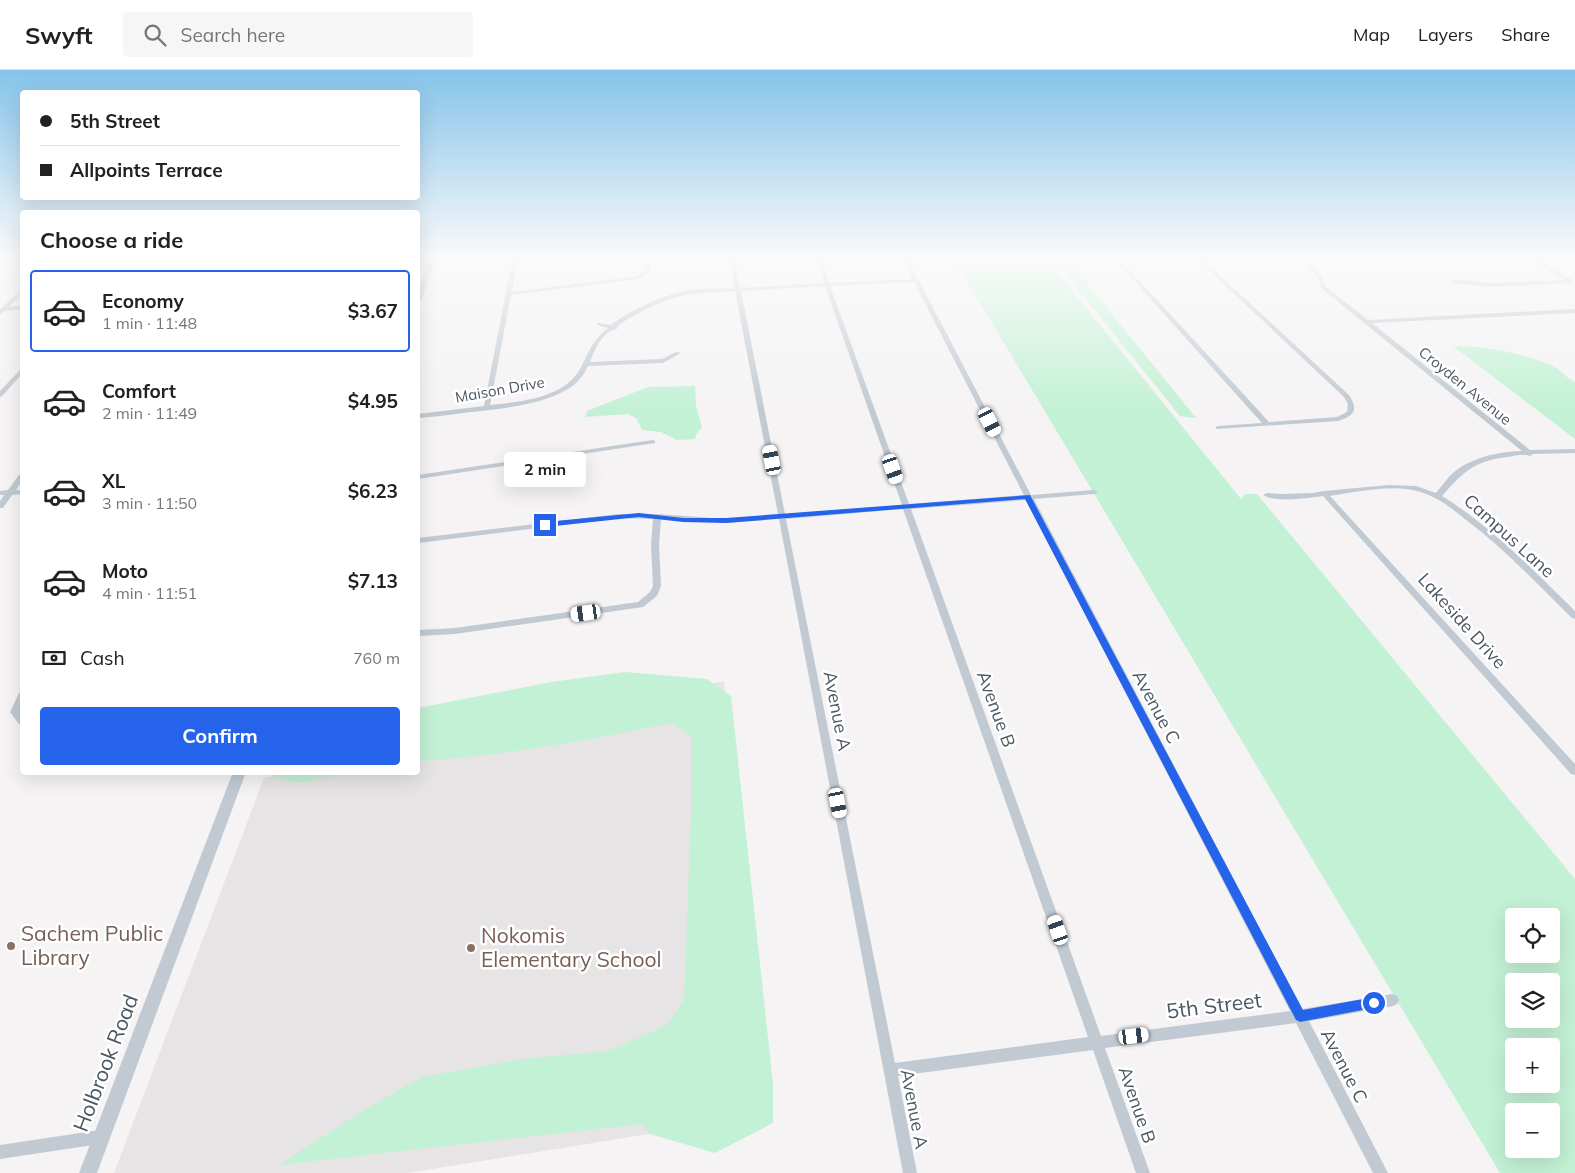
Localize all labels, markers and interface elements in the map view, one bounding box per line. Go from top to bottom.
search box [123,12,473,57]
text: Swyft [25,20,93,50]
icon: search [141,21,169,49]
text: Search here [181,23,285,47]
text: Map [1353,23,1390,46]
text: Layers [1418,23,1473,46]
text: Share [1501,23,1550,46]
text: 5th Street [70,109,160,133]
text: Allpoints Terrace [70,158,223,182]
text: Choose a ride [40,226,183,254]
icon: car [42,289,87,334]
text: Economy [102,289,184,313]
text: $3.67 [348,299,398,323]
text: 1 min · 11:48 [102,313,197,333]
street label: Croyden Avenue [1415,342,1516,429]
street label: Maison Drive [454,372,546,407]
icon: car [42,379,87,424]
text: Comfort [102,379,176,403]
text: $4.95 [348,389,398,413]
text: 2 min · 11:49 [102,403,197,423]
car [976,405,1003,439]
car [761,444,782,476]
callout: 2 min [504,452,586,488]
car [881,452,904,486]
text: 2 min [524,459,566,479]
icon: car [42,469,87,514]
text: XL [102,469,125,493]
text: $6.23 [348,479,398,503]
street label: Campus Lane [1459,489,1560,582]
text: 3 min · 11:50 [102,493,197,513]
route end [534,514,556,536]
icon: car [42,559,87,604]
text: Moto [102,559,148,583]
street label: Lakeside Drive [1413,568,1512,673]
text: $7.13 [348,569,398,593]
text: 4 min · 11:51 [102,583,197,603]
car [570,603,601,623]
icon: cash [40,644,68,672]
text: Cash [80,646,125,670]
text: 760 m [353,648,400,668]
street label: Avenue C [1128,666,1185,747]
street label: Avenue B [972,667,1021,750]
street label: Avenue A [819,669,856,753]
button: Confirm [40,707,400,765]
car [827,787,848,819]
map controls [1505,908,1560,1158]
button: locate [1505,908,1560,963]
car [1046,913,1069,947]
place label: Sachem Public Library [21,920,163,970]
place label: Nokomis Elementary School [481,922,662,972]
marker: Sachem Public Library [5,940,17,952]
marker: Nokomis Elementary School [465,942,477,954]
button: layers [1505,973,1560,1028]
street label: 5th Street [1165,986,1263,1024]
street label: Holbrook Road [67,990,143,1135]
route start [1363,992,1385,1014]
street label: Avenue C [1316,1025,1373,1107]
car [1118,1027,1149,1045]
button: + [1505,1038,1560,1093]
street label: Avenue B [1114,1063,1161,1146]
street label: Avenue A [896,1067,933,1151]
button: − [1505,1103,1560,1158]

